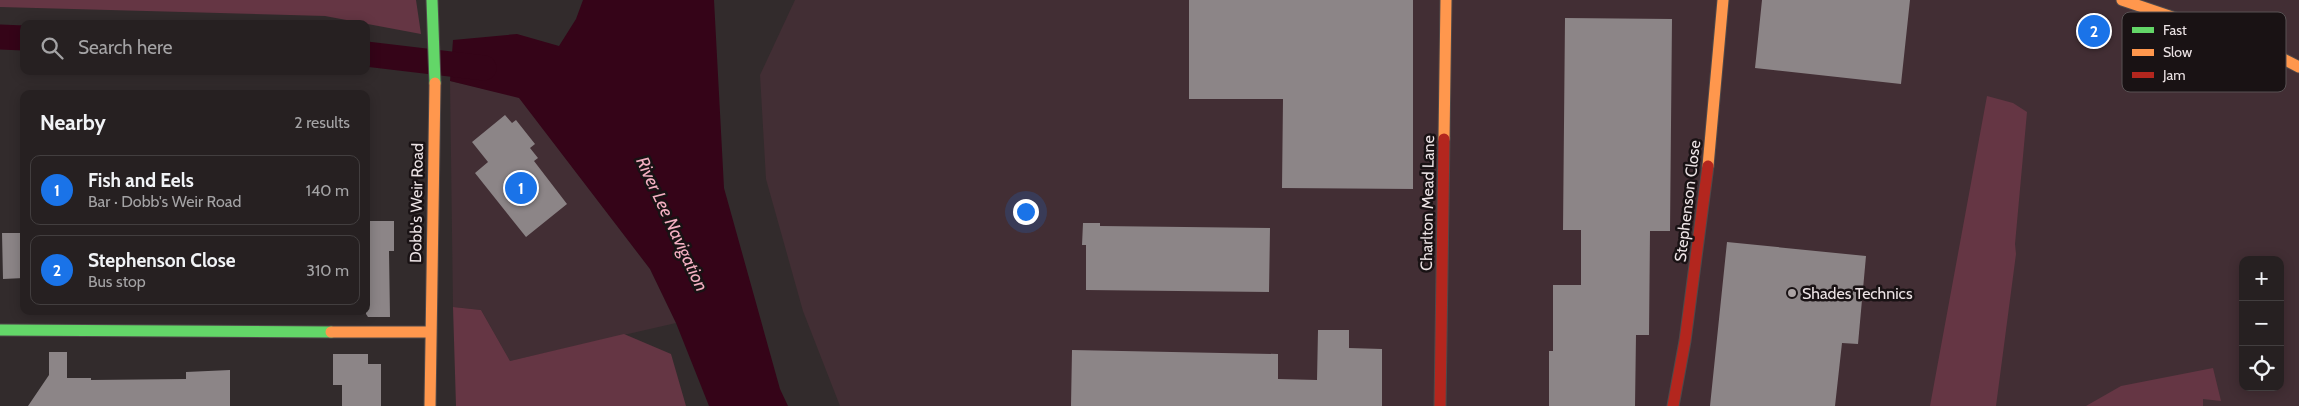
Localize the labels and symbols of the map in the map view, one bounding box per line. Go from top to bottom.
pin: 2 [2078,12,2110,50]
legend [2122,12,2286,92]
text: Fast [2163,21,2187,39]
text: Slow [2163,43,2192,61]
text: Jam [2162,66,2185,84]
street label: Charlton Mead Lane [1417,135,1438,271]
street label: Stephenson Close [1671,139,1704,263]
street label: Dobb's Weir Road [406,143,427,263]
water label: River Lee Navigation [631,153,713,295]
pin: 1 [505,169,537,207]
your location [1013,199,1039,225]
place label: Shades Technics [1802,284,1913,303]
marker: Shades Technics [1786,287,1798,299]

